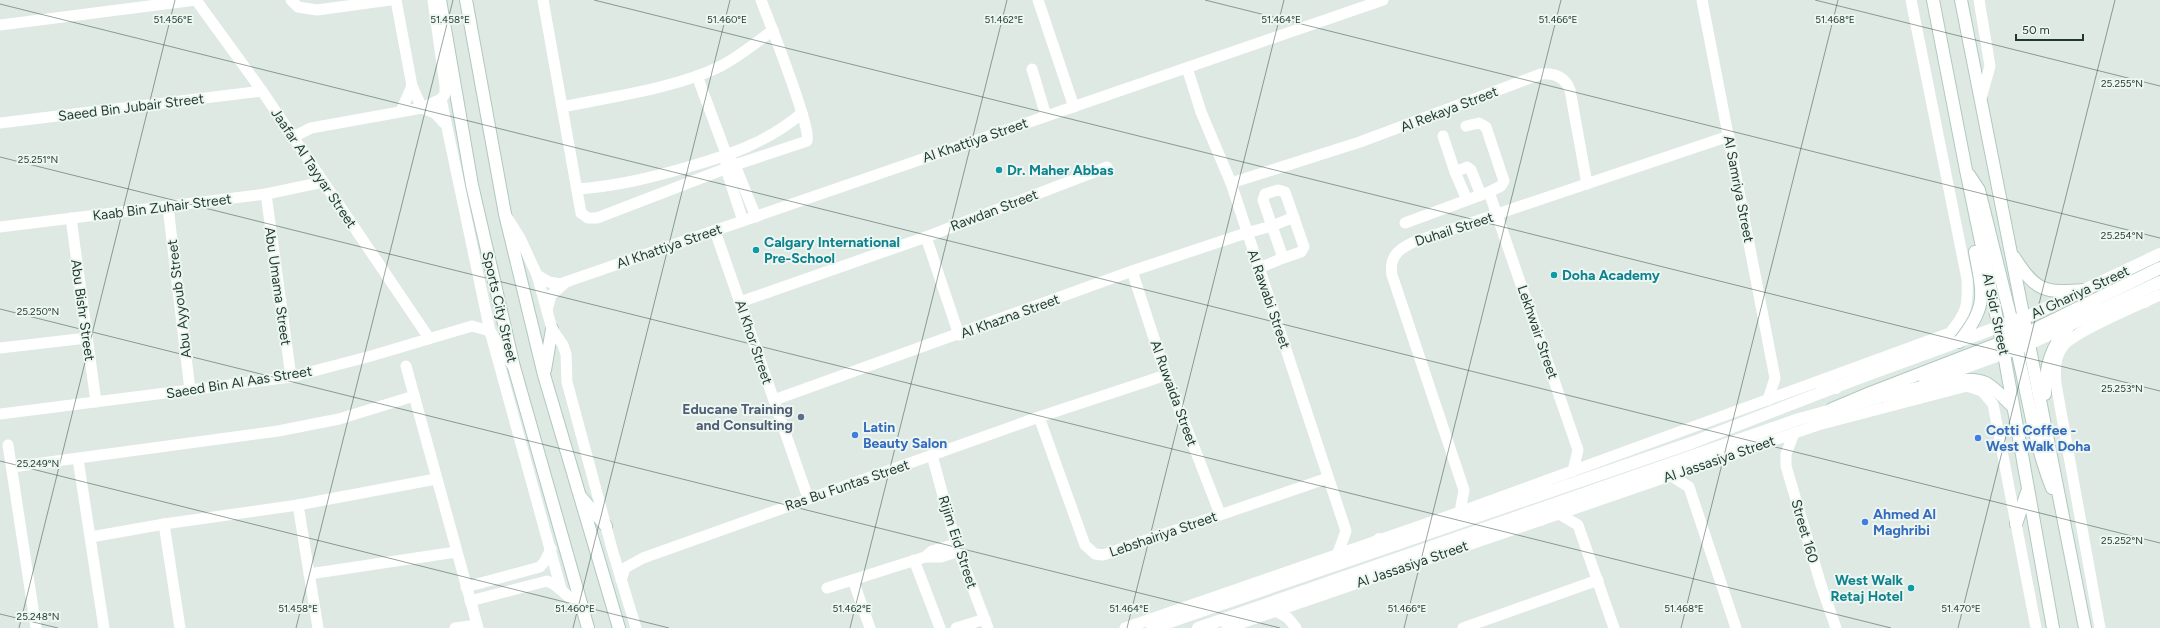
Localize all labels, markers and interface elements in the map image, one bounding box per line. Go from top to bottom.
text: 51.456°E [153,13,193,26]
text: 51.458°E [430,13,470,26]
text: 51.460°E [707,13,747,26]
text: 51.462°E [984,13,1024,26]
text: 51.464°E [1261,13,1301,26]
text: 51.466°E [1538,13,1578,26]
text: 51.468°E [1815,13,1855,26]
scale bar [2016,16,2083,42]
text: 50 m [2022,23,2050,37]
text: 25.255°N [2101,77,2143,90]
street label: Al Rekaya Street [1398,83,1500,136]
street label: Saeed Bin Jubair Street [57,90,205,125]
street label: Jaafar Al Tayyar Street [267,105,360,231]
street label: Al Khattiya Street [920,114,1030,166]
street label: Al Samriya Street [1720,134,1757,244]
text: 25.251°N [18,153,58,166]
place label: Dr. Maher Abbas [1007,162,1114,179]
marker: Dr. Maher Abbas [994,165,1004,175]
street label: Rawdan Street [948,186,1040,235]
street label: Kaab Bin Zuhair Street [92,191,232,224]
street label: Duhail Street [1413,209,1495,250]
street label: Al Khattiya Street [614,220,724,272]
street label: Abu Umama Street [261,226,294,346]
text: 25.254°N [2101,229,2143,242]
place label: Calgary International Pre-School [764,234,900,267]
street label: Abu Ayyoub Street [164,239,195,359]
marker: Calgary International Pre-School [751,245,761,255]
street label: Al Rawabi Street [1244,247,1293,351]
street label: Sports City Street [478,250,521,364]
street label: Abu Bishr Street [67,258,98,362]
street label: Al Ghariya Street [2028,262,2132,323]
place label: Doha Academy [1562,267,1661,284]
marker: Doha Academy [1549,270,1559,280]
street label: Al Sidr Street [1979,272,2013,357]
street label: Lekhwair Street [1514,283,1562,381]
street label: Al Khazna Street [958,291,1062,342]
street label: Al Khor Street [731,298,776,386]
text: 25.250°N [17,305,59,318]
street label: Al Ruwaida Street [1146,338,1201,449]
street label: Saeed Bin Al Aas Street [165,363,313,402]
text: 25.253°N [2101,382,2143,395]
place label: Educane Training and Consulting [682,401,793,434]
marker: Educane Training and Consulting [796,412,806,422]
place label: Latin Beauty Salon [863,419,947,452]
place label: Cotti Coffee - West Walk Doha [1986,422,2091,455]
marker: Latin Beauty Salon [850,430,860,440]
street label: Al Jassasiya Street [1661,432,1777,487]
marker: Cotti Coffee - West Walk Doha [1973,433,1983,443]
street label: Ras Bu Funtas Street [783,456,912,515]
text: 25.249°N [17,457,59,470]
street label: Rijim Eid Street [934,493,981,591]
street label: Street 160 [1787,497,1822,565]
place label: Ahmed Al Maghribi [1873,506,1936,539]
street label: Lebshairiya Street [1107,508,1219,561]
marker: Ahmed Al Maghribi [1860,517,1870,527]
text: 25.252°N [2101,534,2143,547]
street label: Al Jassasiya Street [1354,537,1470,592]
place label: West Walk Retaj Hotel [1831,572,1903,605]
marker: West Walk Retaj Hotel [1906,583,1916,593]
text: 51.458°E [278,602,318,615]
text: 51.460°E [555,602,595,615]
text: 51.462°E [832,602,872,615]
text: 51.464°E [1109,602,1149,615]
text: 51.466°E [1387,602,1427,615]
text: 51.468°E [1664,602,1704,615]
text: 51.470°E [1941,602,1981,615]
text: 25.248°N [17,610,59,623]

